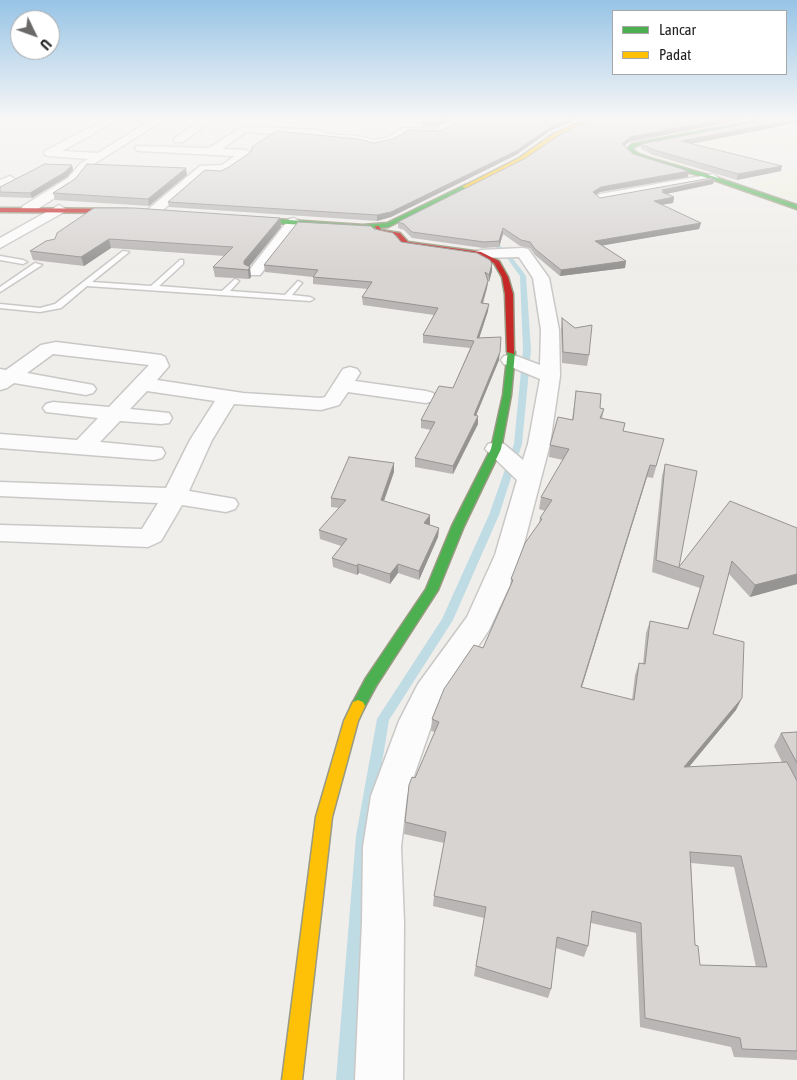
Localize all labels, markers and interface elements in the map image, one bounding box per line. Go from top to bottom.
north arrow [10,10,60,60]
legend [612,10,787,75]
text: Lancar [659,21,696,38]
text: U [37,36,54,53]
text: Padat [659,46,691,63]

